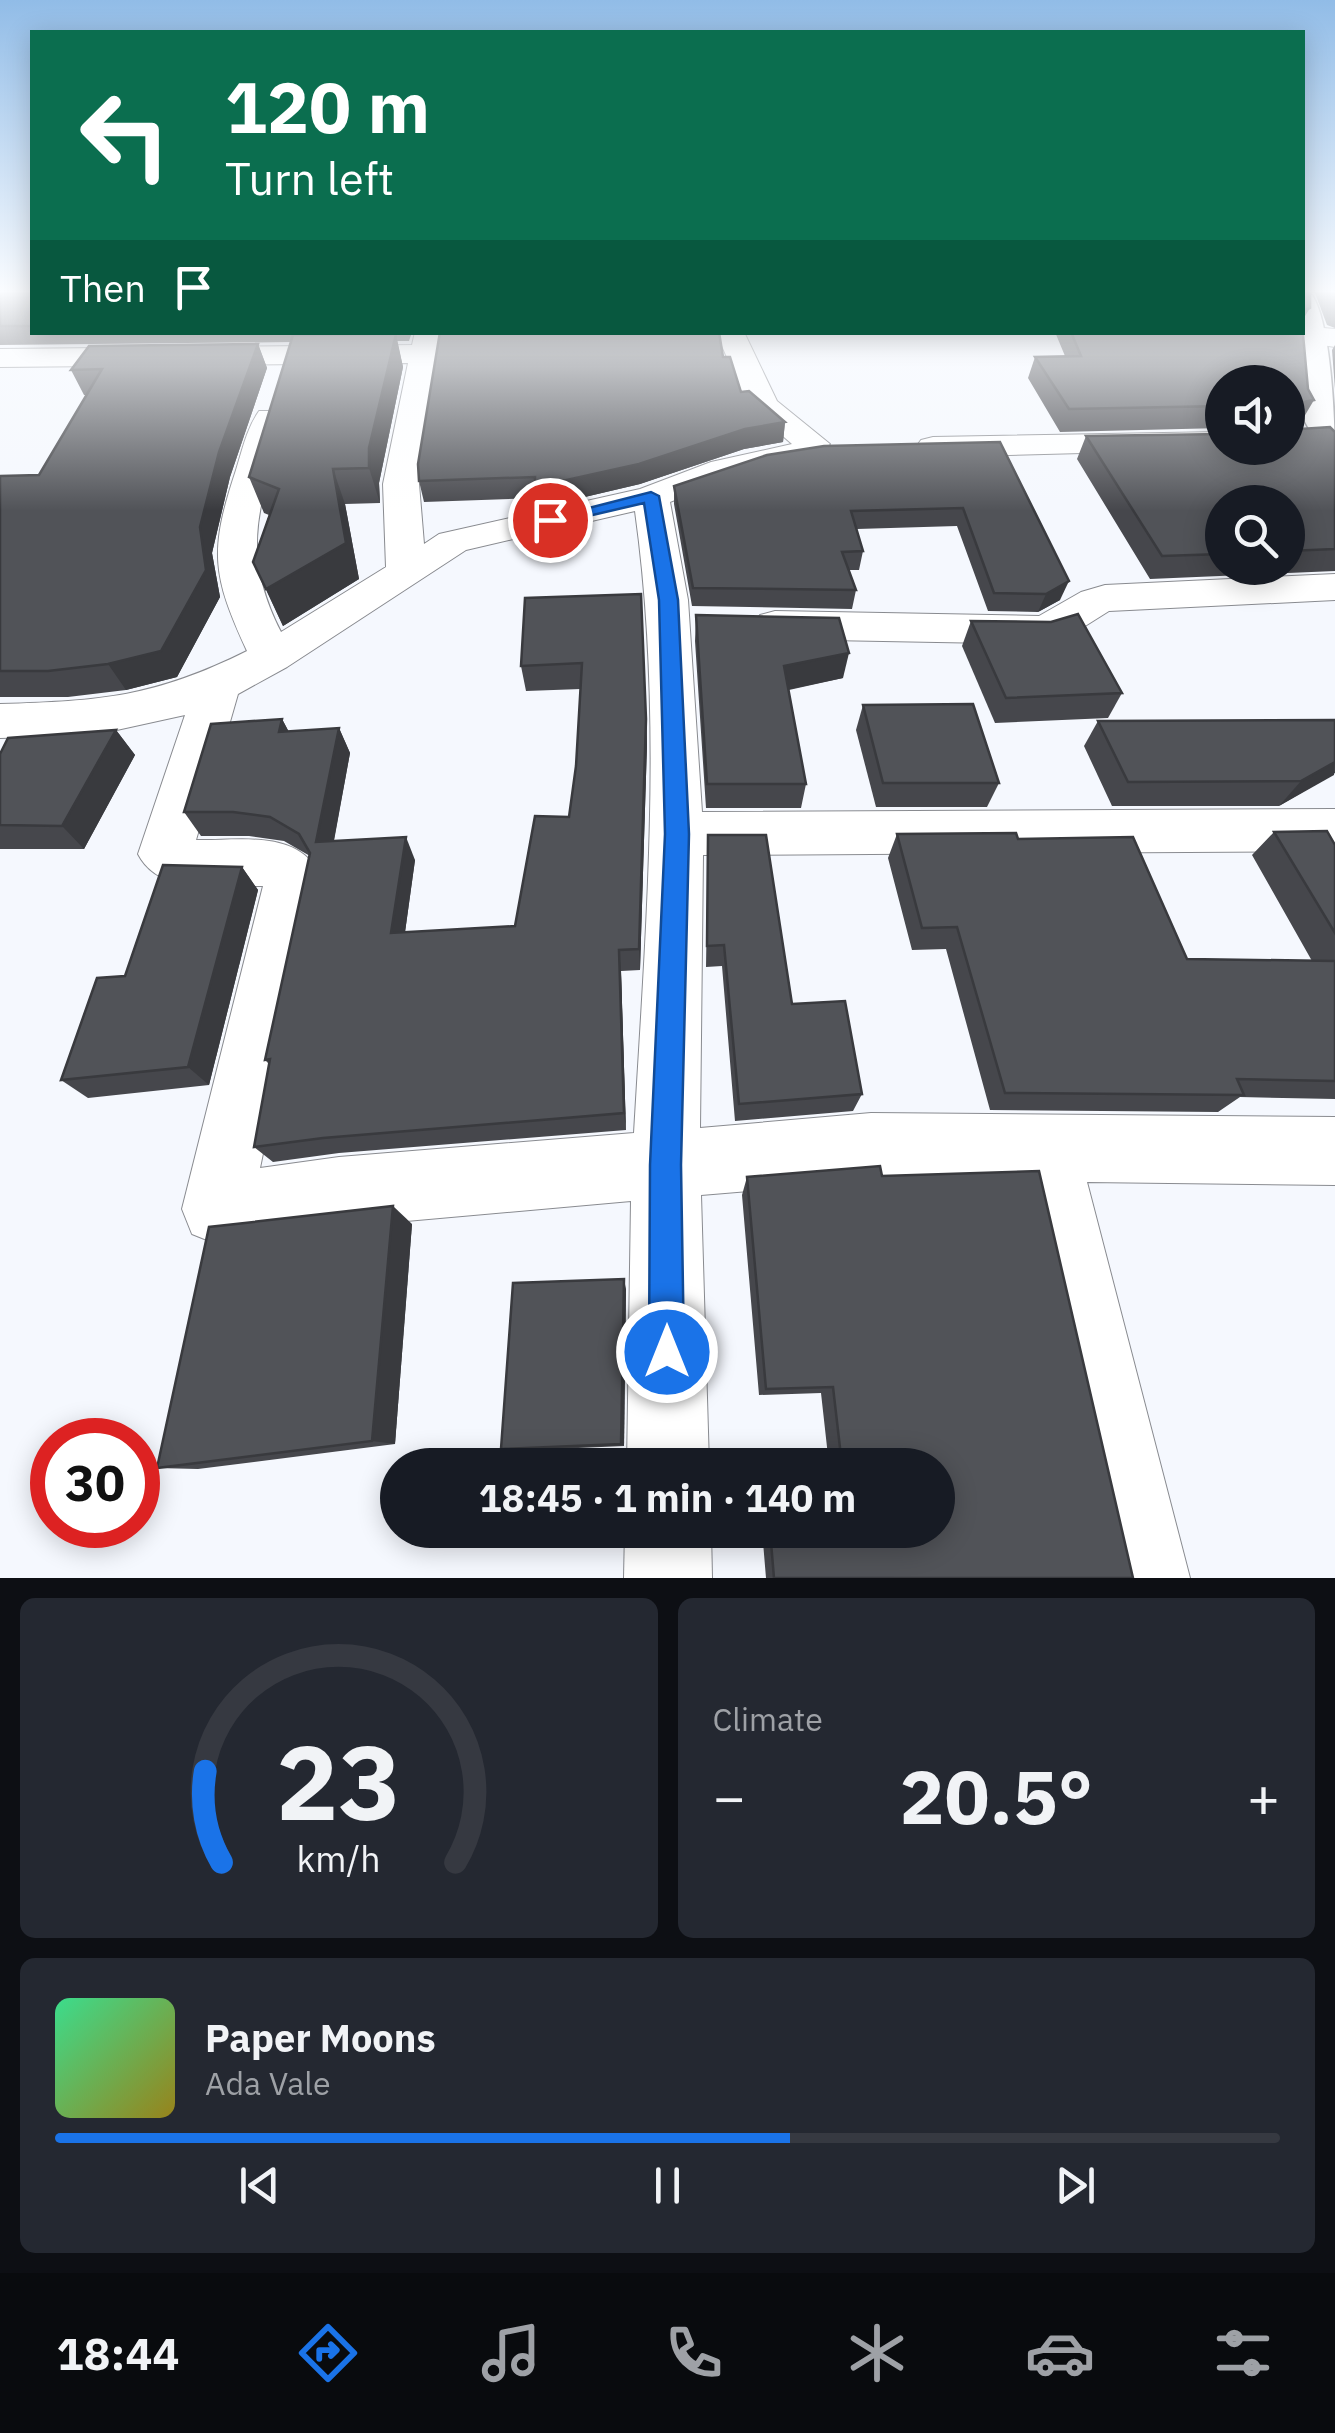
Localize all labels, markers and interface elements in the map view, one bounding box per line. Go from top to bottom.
text: 120 m [225,61,430,152]
icon: left [60,70,190,200]
text: Turn left [225,149,394,207]
icon: arrive [166,260,221,315]
text: Then [60,263,146,312]
map controls [1205,365,1305,585]
button: sound [1205,365,1305,465]
pin [508,478,593,563]
button: search [1205,485,1305,585]
icon: arrive [523,493,578,548]
position arrow [615,1300,719,1404]
speed limit sign: 30 [30,1418,160,1548]
text: 18:45 · 1 min · 140 m [479,1473,856,1522]
text: Climate [713,1698,823,1740]
text: 23 [276,1713,401,1849]
text: 20.5° [899,1747,1093,1845]
text: − [713,1761,746,1832]
text: + [1247,1761,1280,1832]
text: km/h [297,1835,381,1882]
text: Paper Moons [205,2013,436,2062]
text: Ada Vale [205,2062,331,2104]
icon: previous [232,2158,287,2213]
icon: pause [640,2158,695,2213]
icon: next [1048,2158,1103,2213]
icon: directions [293,2318,363,2388]
icon: music [476,2318,546,2388]
icon: phone [659,2318,729,2388]
icon: climate [842,2318,912,2388]
icon: car [1025,2318,1095,2388]
icon: filters [1208,2318,1278,2388]
text: 18:44 [57,2324,179,2382]

